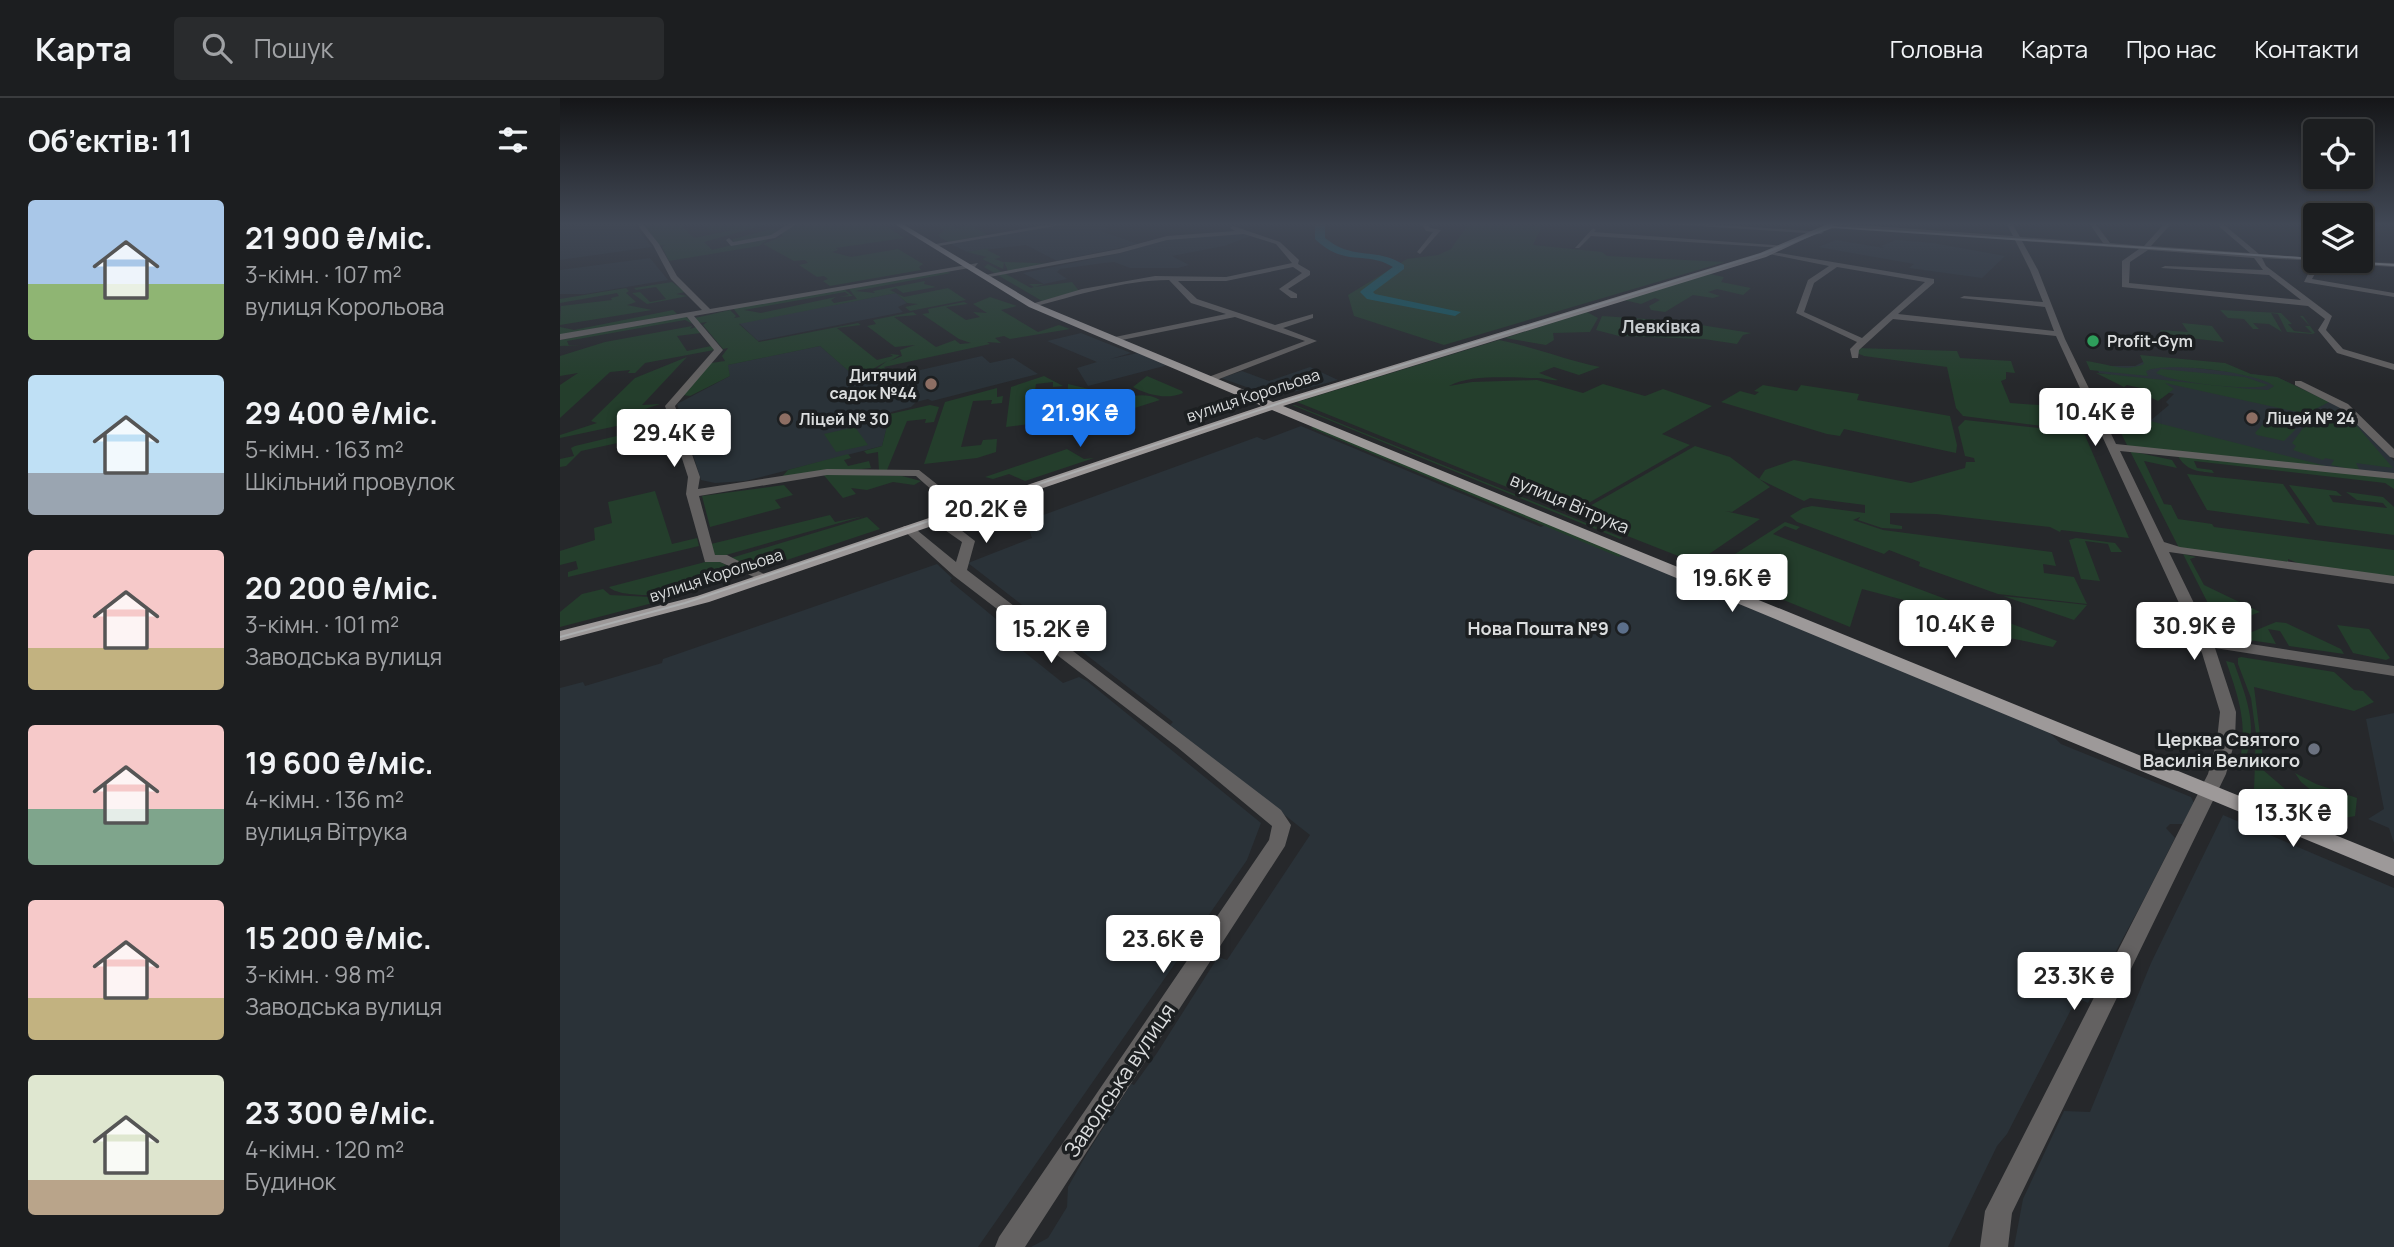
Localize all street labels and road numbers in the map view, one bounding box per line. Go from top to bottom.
street label: вулиця Корольова [1184,363,1322,427]
street label: вулиця Вітрука [1507,467,1633,539]
street label: вулиця Корольова [647,543,785,607]
street label: Заводська вулиця [1057,998,1181,1162]

